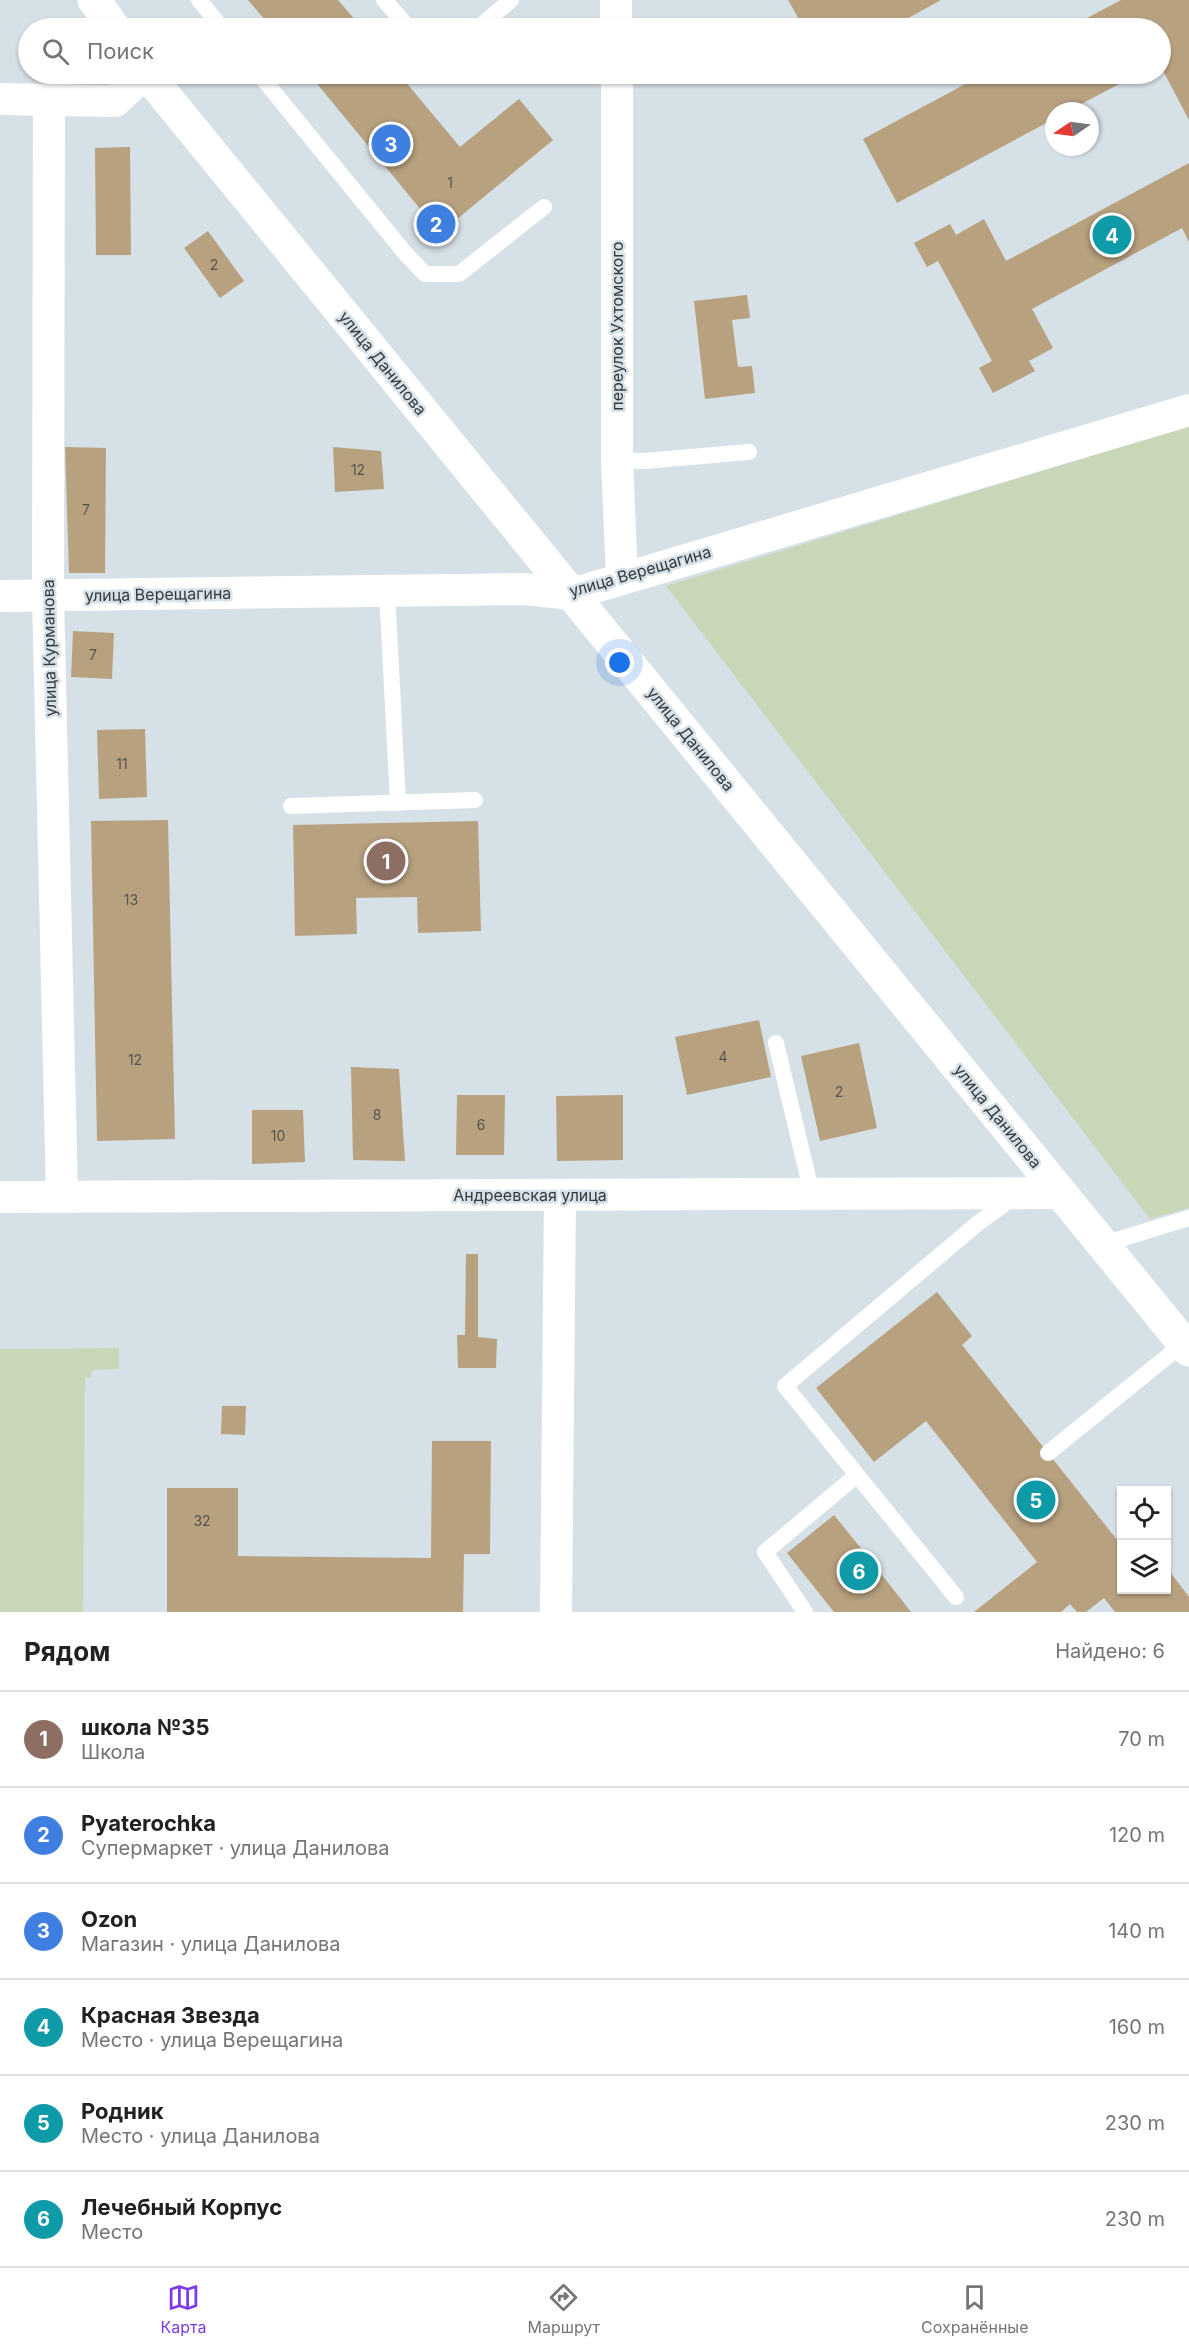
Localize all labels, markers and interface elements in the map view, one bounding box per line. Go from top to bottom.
search box [18,18,1171,84]
icon: search [39,35,72,68]
text: Поиск [87,38,154,64]
north arrow [1045,102,1099,156]
pin: 3 [372,122,410,166]
house number: 1 [447,174,453,191]
pin: 2 [416,202,456,246]
pin: 4 [1092,212,1132,258]
street label: переулок Ухтомского [607,241,627,411]
house number: 2 [210,256,218,273]
street label: улица Данилова [335,307,431,419]
house number: 12 [351,461,365,478]
house number: 7 [82,501,90,518]
street label: улица Верещагина [567,541,713,601]
street label: улица Курманова [38,579,60,717]
street label: улица Верещагина [85,583,231,605]
house number: 7 [89,646,97,663]
your location [605,648,634,677]
street label: улица Данилова [643,683,739,795]
house number: 11 [116,755,128,772]
pin: 1 [366,838,406,884]
house number: 13 [124,891,138,908]
house number: 4 [718,1048,728,1065]
house number: 12 [128,1051,142,1068]
street label: улица Данилова [950,1060,1046,1172]
house number: 2 [835,1083,843,1100]
house number: 8 [373,1106,381,1123]
house number: 6 [477,1116,485,1133]
house number: 10 [271,1127,285,1144]
street label: Андреевская улица [453,1185,607,1205]
pin: 5 [1016,1478,1056,1522]
map controls [1117,1486,1171,1594]
button: locate [1117,1486,1171,1540]
house number: 32 [193,1512,211,1529]
button: layers [1117,1540,1171,1594]
pin: 6 [840,1548,878,1594]
text: Рядом [24,1636,110,1667]
text: Найдено: 6 [1055,1639,1165,1663]
text: школа №35 [81,1714,210,1740]
text: 1 [39,1727,48,1751]
text: 70 m [1118,1727,1165,1751]
text: Школа [81,1740,145,1764]
text: Pyaterochka [81,1810,216,1836]
text: 2 [37,1823,50,1847]
text: 120 m [1109,1823,1165,1847]
text: Супермаркет · улица Данилова [81,1836,390,1860]
text: Ozon [81,1906,137,1932]
text: 3 [37,1919,50,1943]
text: 140 m [1108,1919,1165,1943]
text: Магазин · улица Данилова [81,1932,341,1956]
text: Красная Звезда [81,2002,260,2028]
text: 4 [37,2015,50,2039]
text: 160 m [1109,2015,1165,2039]
text: Место · улица Верещагина [81,2028,343,2052]
text: Родник [81,2098,163,2124]
text: 5 [37,2111,50,2135]
text: 230 m [1105,2111,1165,2135]
text: Место · улица Данилова [81,2124,320,2148]
text: Лечебный Корпус [81,2194,282,2220]
text: 6 [37,2207,50,2231]
text: 230 m [1105,2207,1165,2231]
text: Место [81,2220,143,2244]
tab: Карта [161,2281,206,2337]
tab: Маршрут [527,2281,600,2337]
tab: Сохранённые [921,2281,1028,2337]

